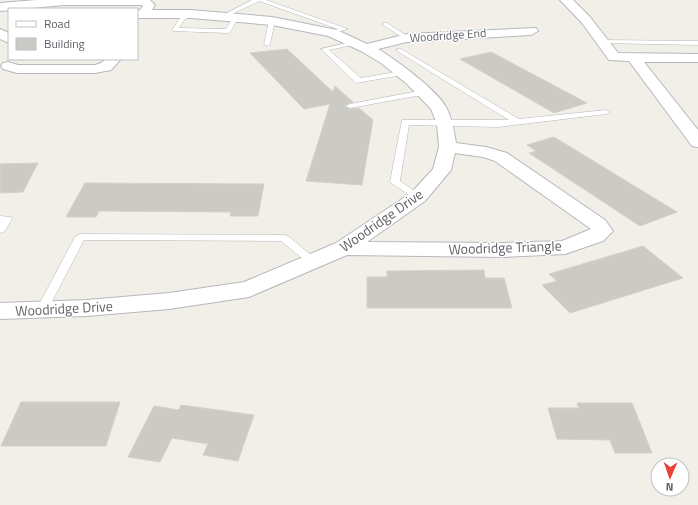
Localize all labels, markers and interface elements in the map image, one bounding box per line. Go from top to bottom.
legend [8,8,138,60]
text: Road [44,14,70,33]
street label: Woodridge End [409,23,487,47]
text: Building [44,34,85,53]
street label: Woodridge Drive [335,183,427,257]
street label: Woodridge Triangle [448,235,562,259]
street label: Woodridge Drive [15,295,113,321]
north arrow [650,457,690,497]
text: N [666,479,674,495]

